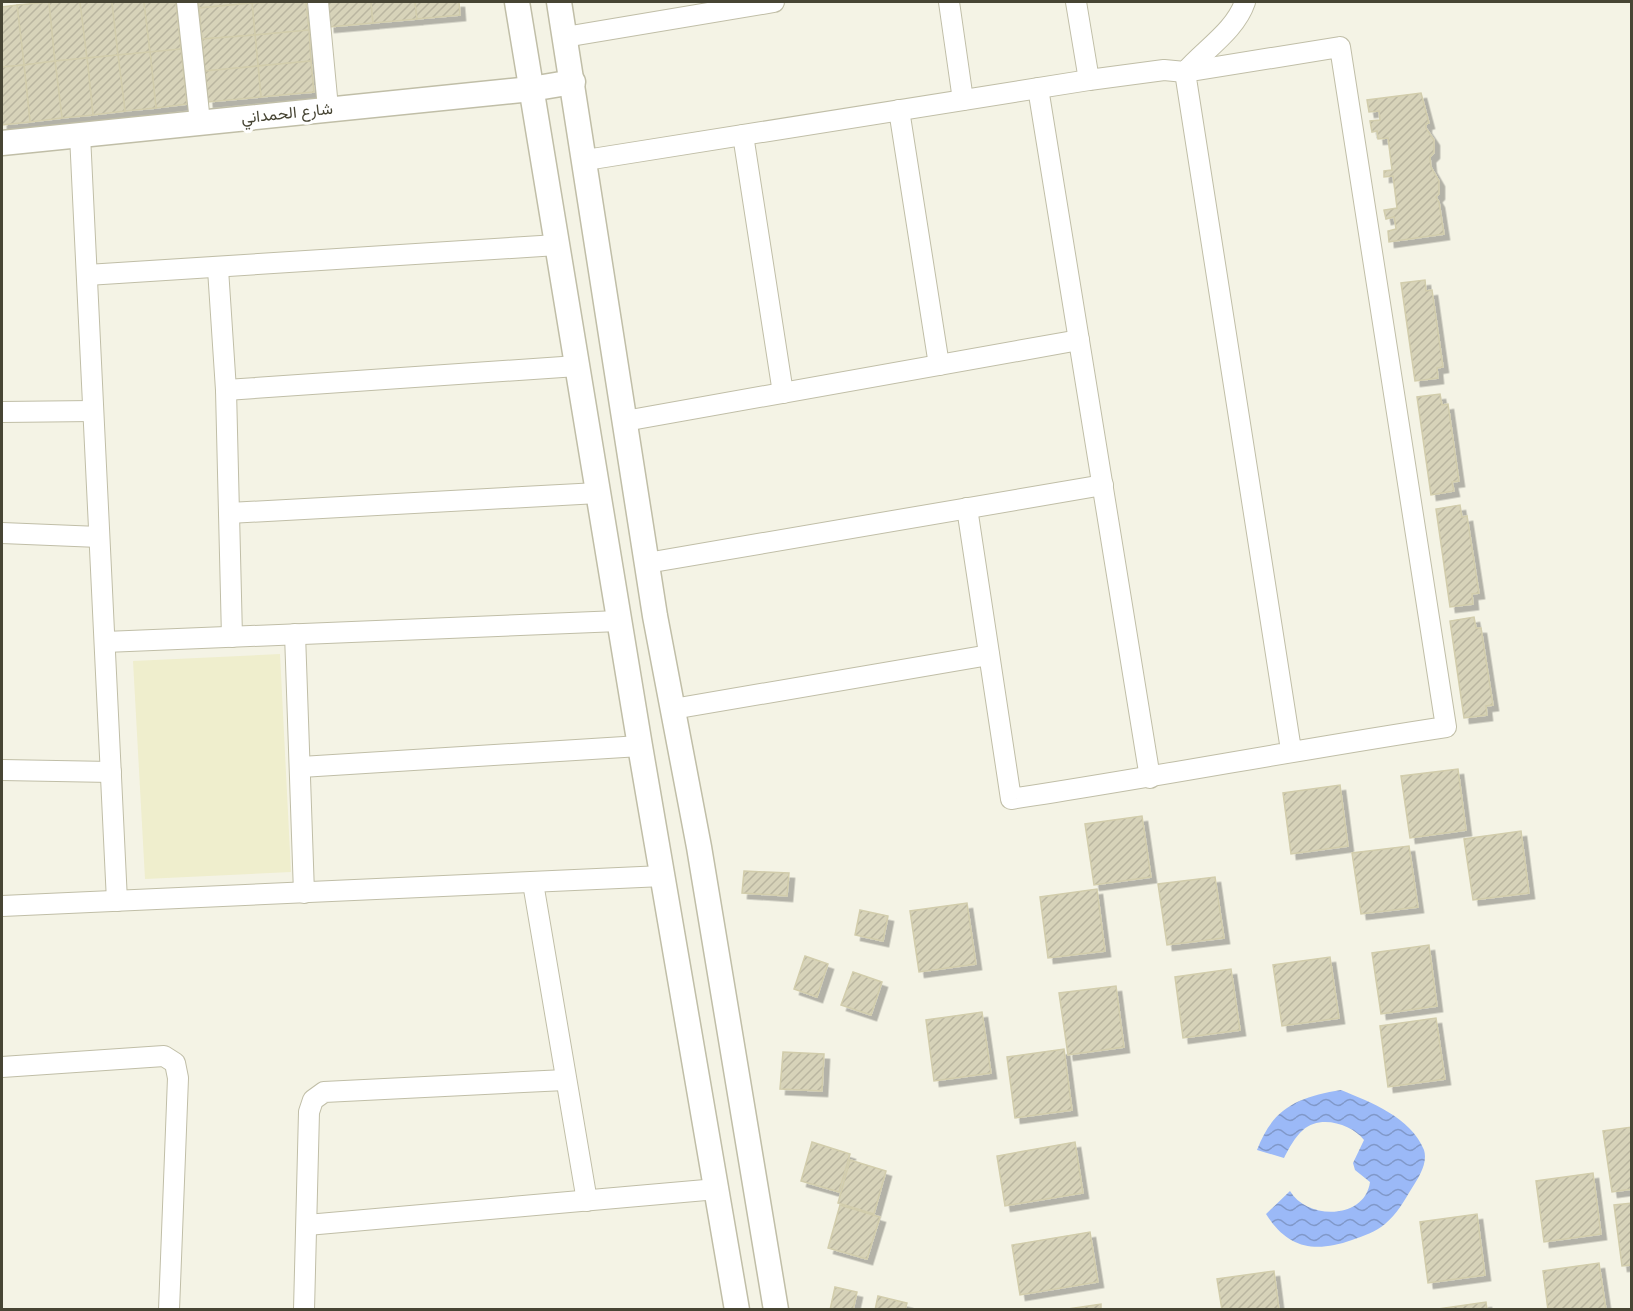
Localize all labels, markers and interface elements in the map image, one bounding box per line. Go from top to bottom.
street label: شارع الحمداني [240,99,334,131]

